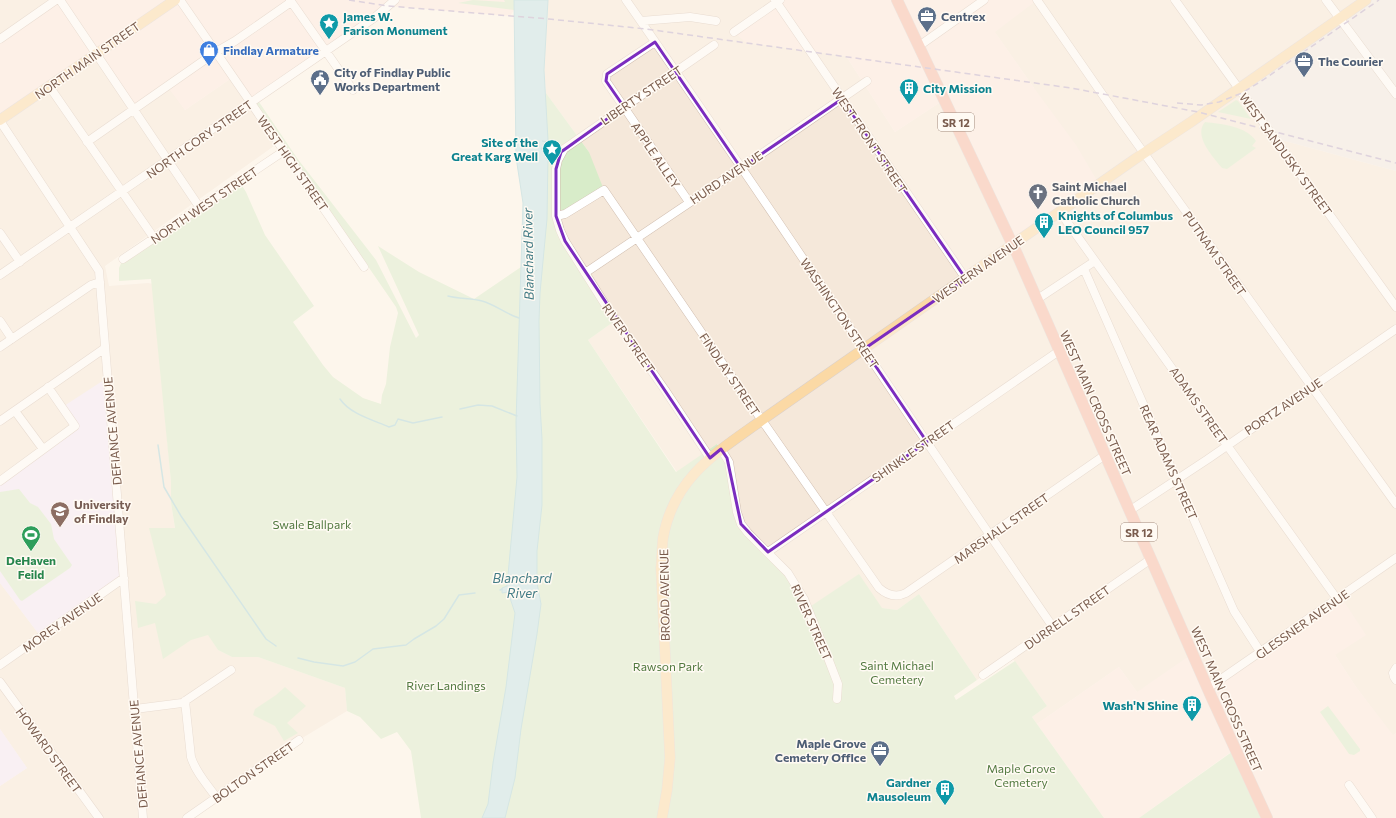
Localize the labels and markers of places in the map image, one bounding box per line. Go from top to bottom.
office icon: Centrex [916,5,938,33]
place label: James W. Farison Monument [343,9,448,37]
place label: Centrex [941,9,986,23]
place icon: James W. Farison Monument [318,12,340,40]
shop icon: Findlay Armature [198,39,220,67]
place label: Findlay Armature [223,43,319,57]
office icon: The Courier [1293,50,1315,78]
place label: The Courier [1318,54,1383,68]
place label: City of Findlay Public Works Department [334,65,451,93]
public building icon: City of Findlay Public Works Department [309,68,331,96]
building icon: City Mission [898,77,920,105]
place label: City Mission [923,81,992,95]
place label: Site of the Great Karg Well [451,135,538,163]
place icon: Site of the Great Karg Well [541,138,563,166]
place label: Saint Michael Catholic Church [1052,179,1140,207]
church icon: Saint Michael Catholic Church [1027,182,1049,210]
place label: Knights of Columbus LEO Council 957 [1058,208,1173,236]
building icon: Knights of Columbus LEO Council 957 [1033,211,1055,239]
place label: University of Findlay [74,497,131,525]
school or university icon: University of Findlay [49,500,71,528]
sports icon: DeHaven Feild [20,524,42,552]
place label: DeHaven Feild [6,553,56,581]
building icon: Wash'N Shine [1181,694,1203,722]
place label: Wash'N Shine [1102,698,1178,712]
place label: Maple Grove Cemetery Office [775,736,866,764]
office icon: Maple Grove Cemetery Office [869,739,891,767]
place label: Gardner Mausoleum [867,775,931,803]
building icon: Gardner Mausoleum [934,778,956,806]

